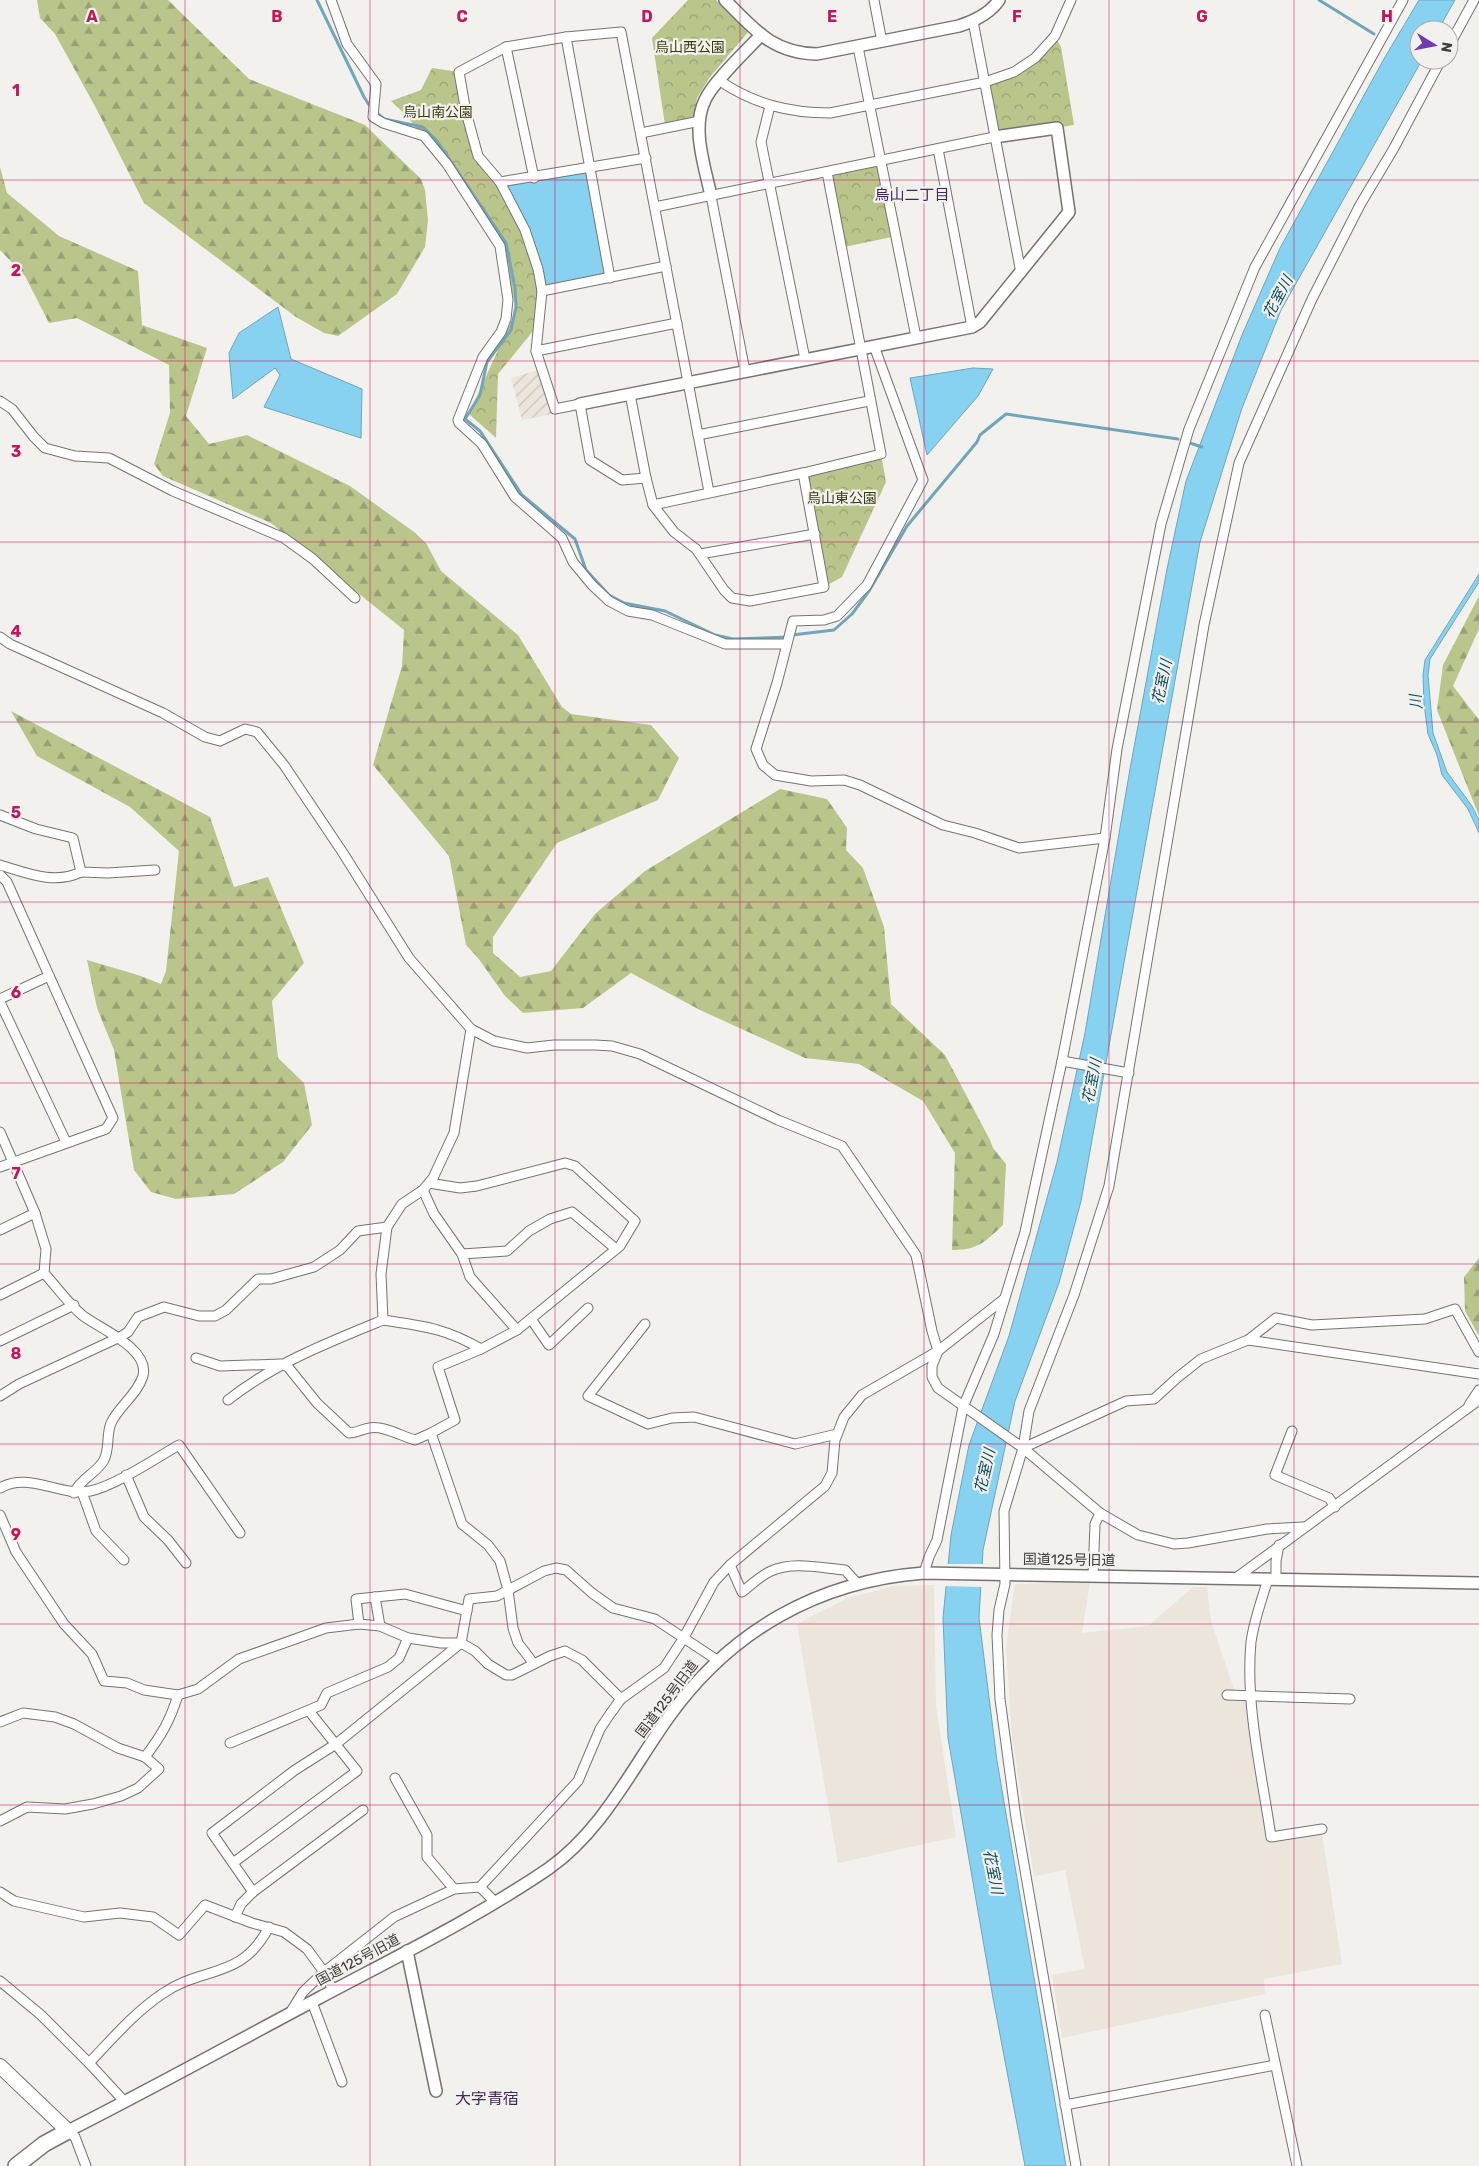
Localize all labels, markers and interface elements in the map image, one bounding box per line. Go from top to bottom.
text: A [86,7,98,26]
text: B [271,7,283,26]
text: C [456,7,468,26]
text: D [641,7,653,26]
text: E [827,7,837,26]
text: F [1012,7,1022,26]
text: G [1196,7,1208,26]
text: H [1381,7,1393,26]
north arrow [1409,20,1459,70]
park label: 烏山西公園 [655,39,725,56]
text: N [1437,41,1456,54]
text: 1 [12,81,20,100]
park label: 烏山南公園 [403,104,473,121]
district label: 烏山二丁目 [874,186,950,204]
text: 2 [11,261,21,280]
water label: 花室川 [1259,271,1297,321]
text: 3 [11,442,21,461]
park label: 烏山東公園 [807,490,877,507]
text: 4 [11,622,22,641]
water label: 花室川 [1149,656,1176,706]
water label: 川 [1406,692,1426,710]
text: 5 [11,803,21,822]
text: 6 [11,983,21,1002]
water label: 花室川 [1079,1055,1106,1105]
text: 7 [11,1164,21,1183]
text: 8 [11,1344,22,1363]
water label: 花室川 [971,1445,999,1495]
text: 9 [11,1525,21,1544]
street label: 国道125号旧道 [1023,1551,1115,1569]
street label: 国道125号旧道 [632,1657,702,1741]
water label: 花室川 [980,1848,1007,1898]
street label: 国道125号旧道 [313,1931,403,1989]
district label: 大字青宿 [455,2089,519,2108]

